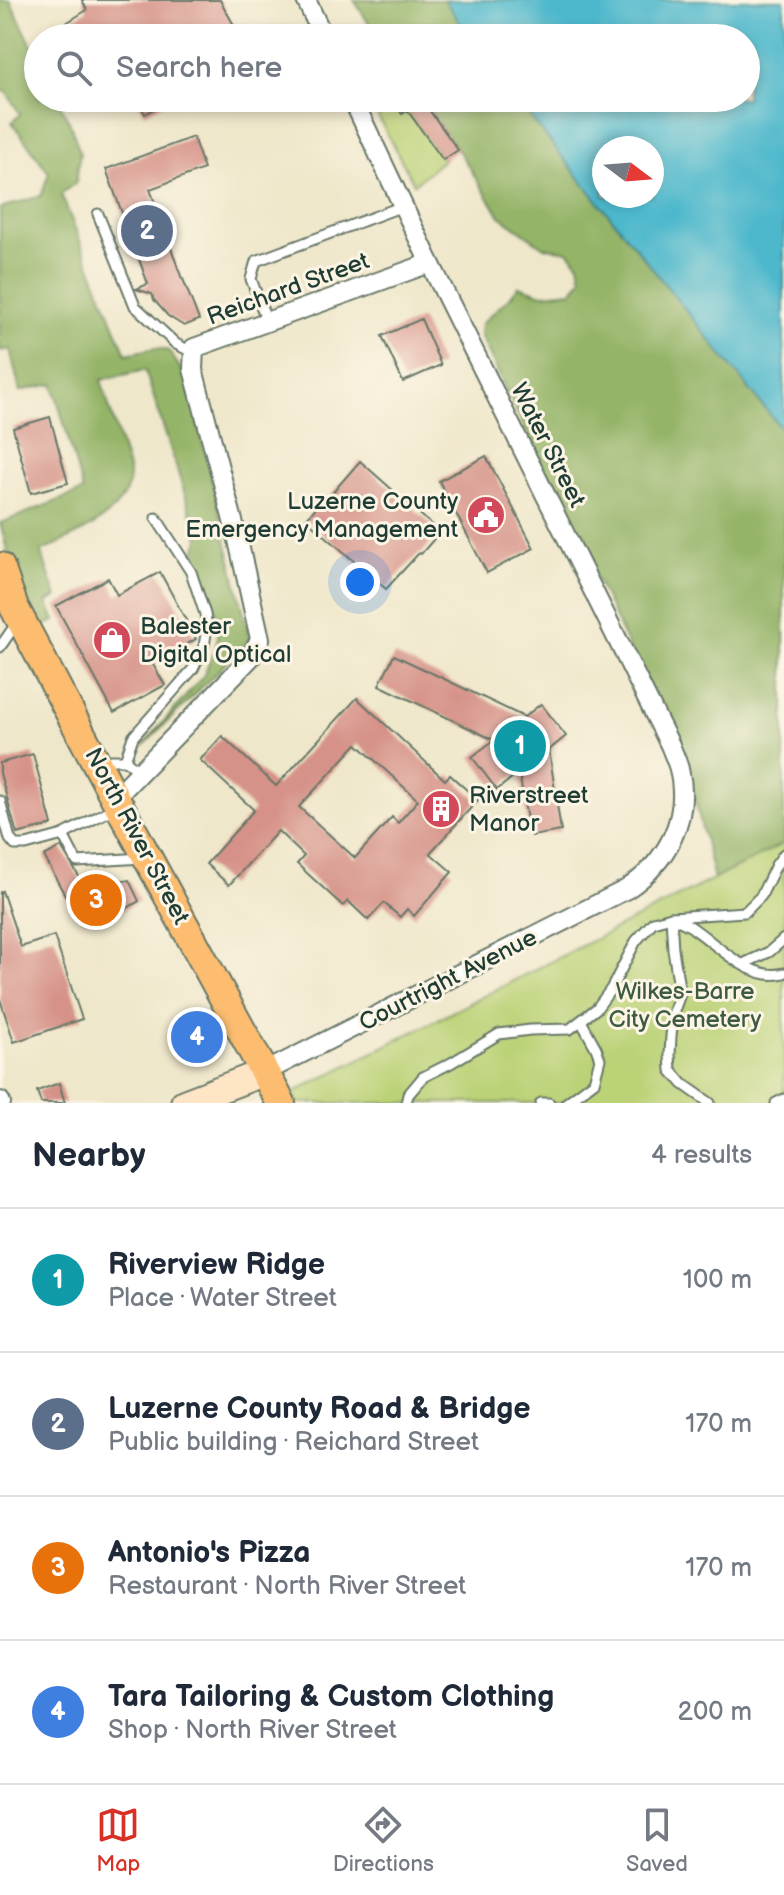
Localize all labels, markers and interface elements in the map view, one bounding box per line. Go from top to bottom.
search box [24,24,760,112]
icon: search [52,46,96,90]
text: Search here [116,50,282,86]
north arrow [592,136,664,208]
pin: 2 [121,201,173,261]
street label: Reichard Street [203,246,374,332]
street label: Water Street [504,378,592,513]
place label: Luzerne County Emergency Management [185,487,459,544]
public building icon: Luzerne County Emergency Management [465,494,507,536]
your location [340,562,380,602]
place label: Balester Digital Optical [140,612,291,669]
shop icon: Balester Digital Optical [91,619,133,661]
pin: 1 [494,716,546,776]
street label: North River Street [78,743,196,930]
place label: Riverstreet Manor [469,781,589,838]
building icon: Riverstreet Manor [420,788,462,830]
pin: 3 [70,870,122,930]
street label: Courtright Avenue [354,923,542,1037]
park label: Wilkes-Barre City Cemetery [609,977,762,1034]
pin: 4 [171,1007,223,1067]
text: Nearby [32,1135,146,1176]
text: 4 results [651,1140,752,1171]
text: Riverview Ridge [108,1247,325,1283]
text: 1 [53,1265,63,1296]
text: 100 m [683,1265,752,1296]
text: Place · Water Street [108,1283,337,1314]
text: Luzerne County Road & Bridge [108,1391,531,1427]
text: 2 [50,1409,66,1440]
text: 170 m [685,1409,752,1440]
text: Public building · Reichard Street [108,1427,479,1458]
text: Antonio's Pizza [108,1535,310,1571]
text: 3 [50,1553,66,1584]
text: 170 m [685,1553,752,1584]
text: Restaurant · North River Street [108,1571,466,1602]
text: Tara Tailoring & Custom Clothing [108,1679,554,1715]
text: 4 [50,1697,66,1728]
text: 200 m [678,1697,752,1728]
text: Shop · North River Street [108,1715,397,1746]
tab: Map [96,1803,140,1878]
tab: Directions [333,1803,434,1878]
tab: Saved [626,1803,688,1878]

